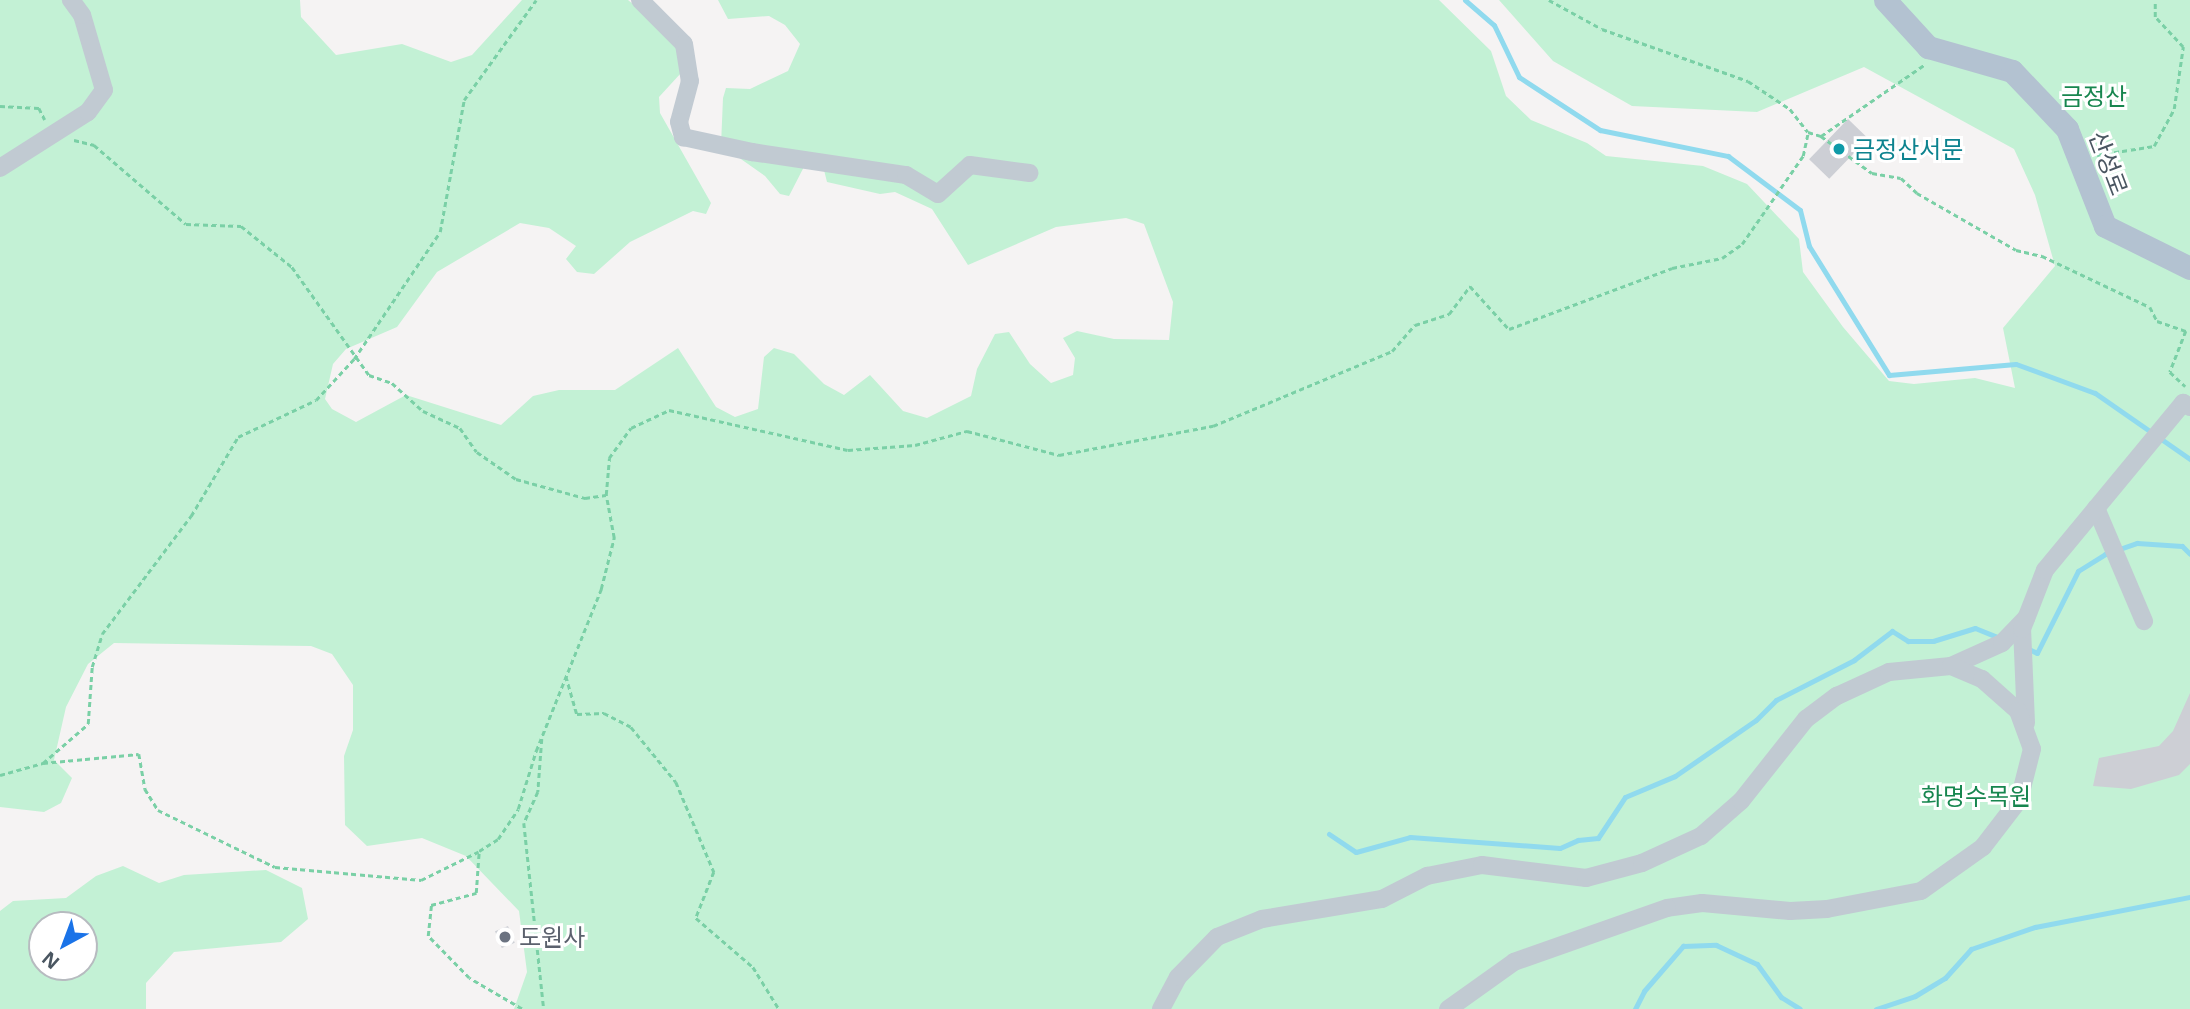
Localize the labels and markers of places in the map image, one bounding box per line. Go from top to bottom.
place label: 금정산서문 [1853,135,1963,163]
marker: 금정산서문 [1831,141,1847,157]
place label: 도원사 [519,923,585,951]
marker: 도원사 [497,929,513,945]

